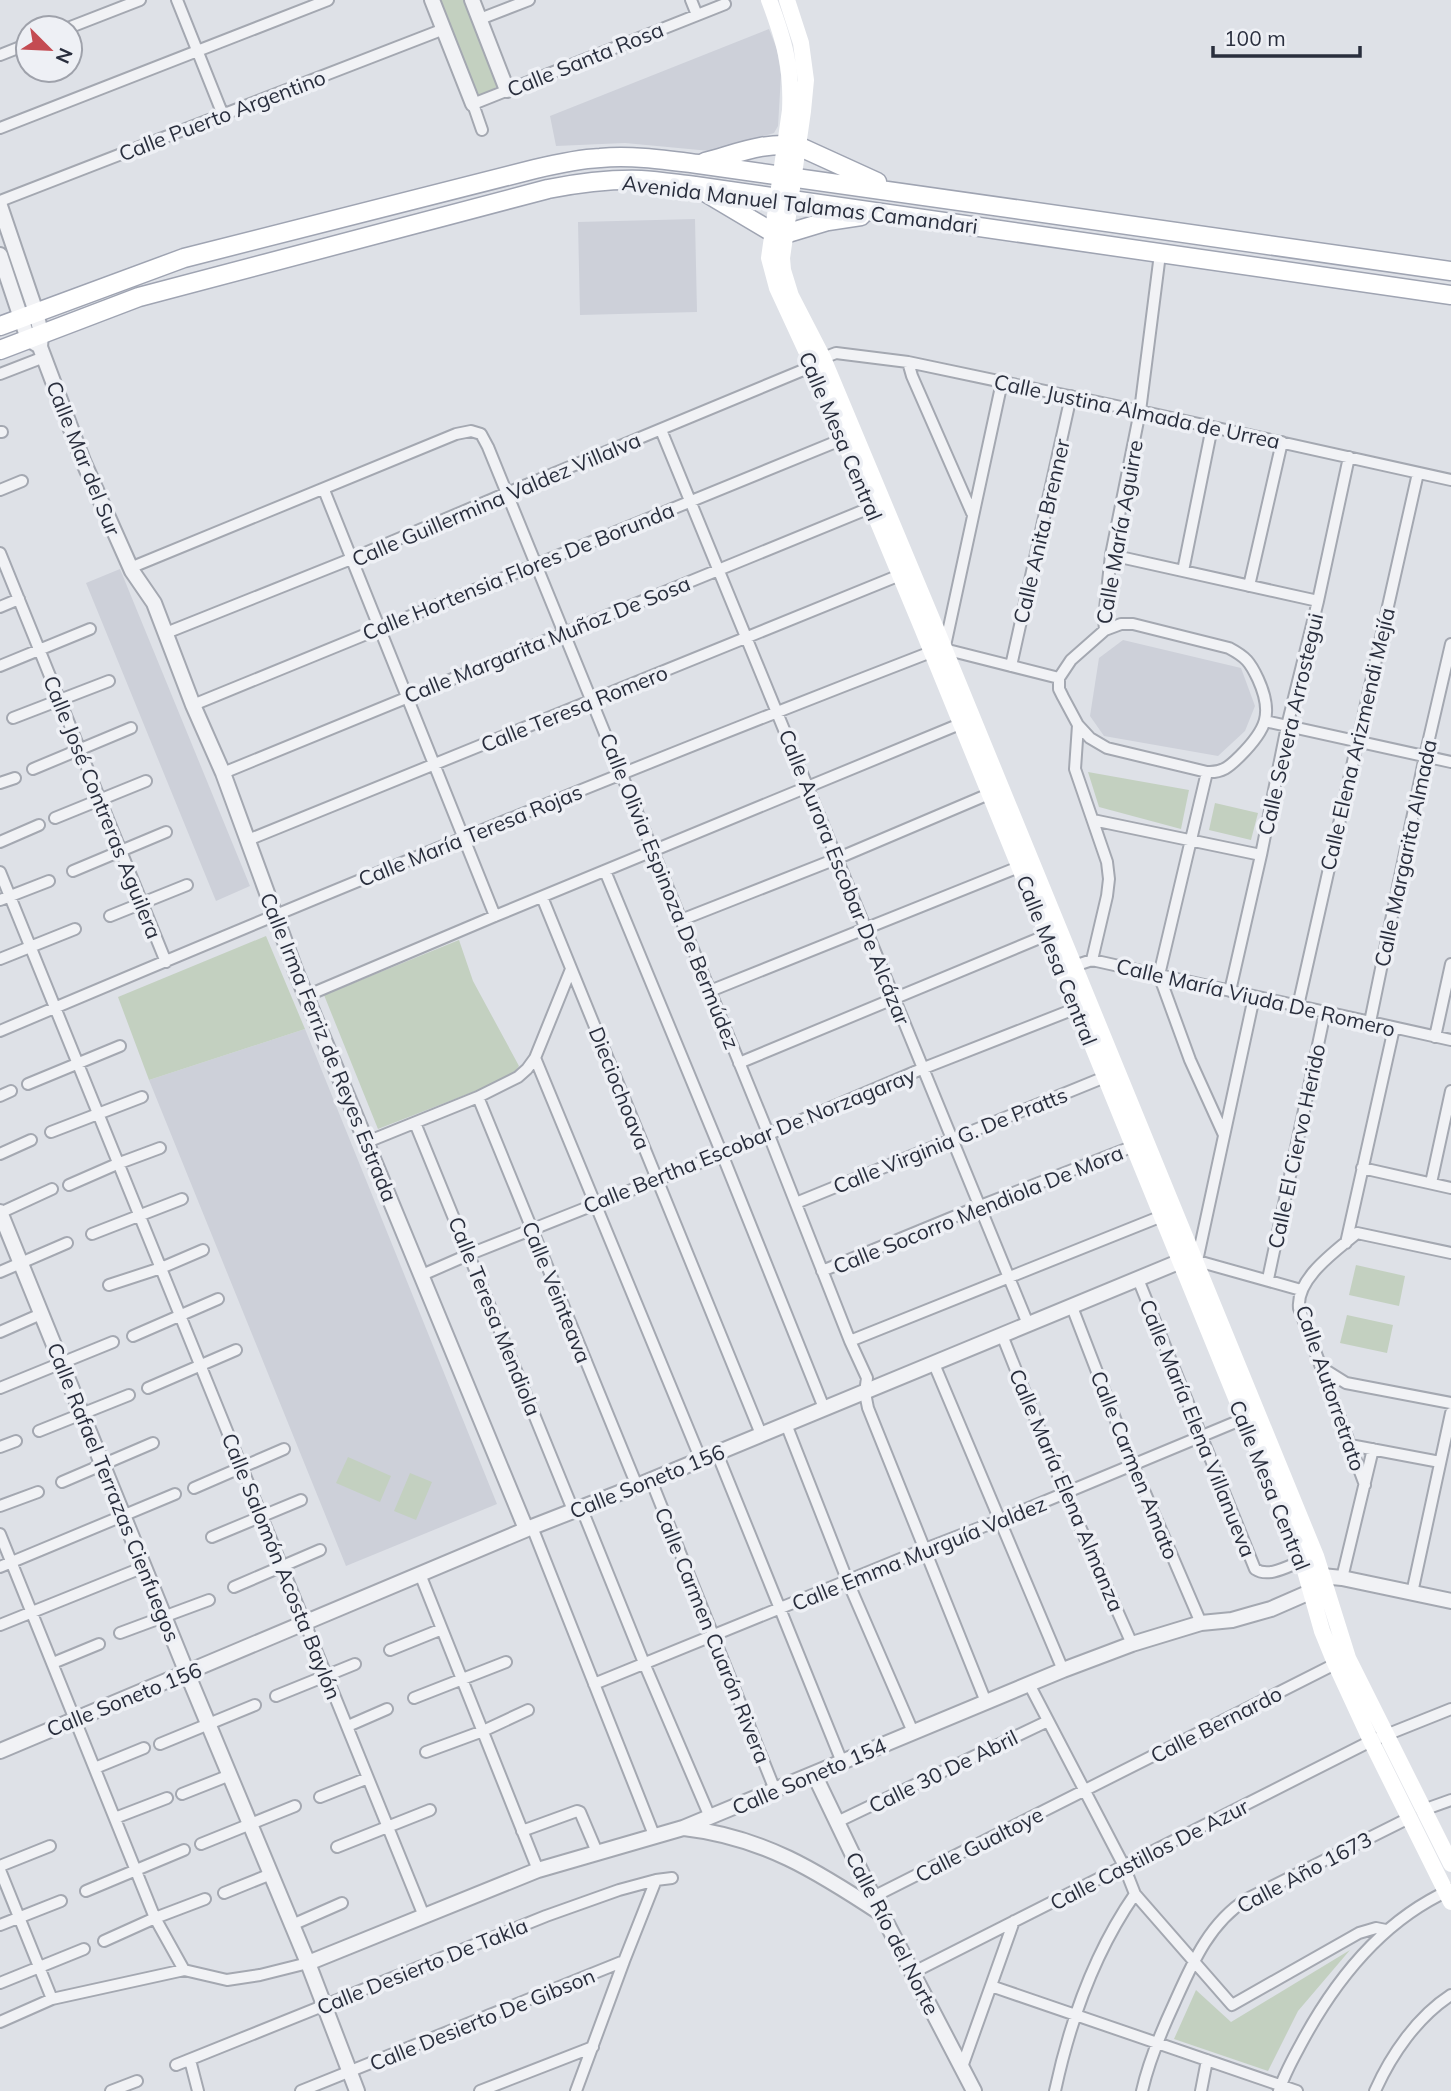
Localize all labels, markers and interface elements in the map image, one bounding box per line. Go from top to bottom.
north arrow [14,14,84,84]
scale bar [1213,14,1360,58]
street label: Calle Santa Rosa [503,16,667,102]
text: 100 m [1224,25,1286,51]
text: N [51,44,78,67]
street label: Calle Puerto Argentino [115,64,329,166]
street label: Avenida Manuel Talamas Camandari [621,169,979,239]
street label: Calle Mesa Central [794,347,888,525]
street label: Calle Justina Almada de Urrea [992,368,1282,454]
street label: Calle Mar del Sur [41,377,127,540]
street label: Calle Guillermina Valdez Villalva [348,426,644,572]
street label: Calle Anita Brenner [1007,436,1075,626]
street label: Calle María Aguirre [1090,438,1148,626]
street label: Calle Hortensia Flores De Borunda [358,496,678,646]
street label: Calle Margarita Muñoz De Sosa [400,570,694,708]
street label: Calle Elena Arizmendi Mejía [1314,605,1400,873]
street label: Calle Severa Arrostegui [1252,610,1328,838]
street label: Calle Teresa Romero [477,659,671,757]
street label: Calle José Contreras Aguilera [38,672,168,942]
street label: Calle Aurora Escobar De Alcázar [774,726,916,1029]
street label: Calle Olivia Espinoza De Bermúdez [595,729,745,1053]
street label: Calle Margarita Almada [1368,737,1442,969]
street label: Calle María Teresa Rojas [354,778,586,892]
street label: Calle Mesa Central [1011,871,1103,1049]
street label: Calle Irma Ferriz de Reyes Estrada [255,889,403,1205]
street label: Calle María Viuda De Romero [1114,952,1398,1042]
street label: Dieciochoava [584,1023,656,1153]
street label: Calle El Ciervo Herido [1262,1041,1330,1251]
street label: Calle Bertha Escobar De Norzagaray [579,1061,919,1219]
street label: Calle Virginia G. De Pratts [829,1081,1071,1199]
street label: Calle Socorro Mendiola De Mora [829,1139,1127,1279]
street label: Calle Teresa Mendiola [443,1213,547,1419]
street label: Calle Veinteava [517,1217,597,1367]
street label: Calle María Elena Villanueva [1134,1295,1262,1561]
street label: Calle Autorretrato [1290,1302,1372,1474]
street label: Calle Rafael Terrazas Cienfuegos [42,1339,186,1645]
street label: Calle María Elena Almanza [1004,1365,1130,1615]
street label: Calle Carmen Amato [1085,1367,1185,1563]
street label: Calle Mesa Central [1224,1396,1316,1574]
street label: Calle Salomón Acosta Baylón [217,1429,347,1703]
street label: Calle Soneto 156 [566,1438,728,1524]
street label: Calle Emma Murguía Valdez [788,1490,1050,1616]
street label: Calle Carmen Cuarón Rivera [650,1503,776,1767]
street label: Calle Soneto 156 [43,1656,205,1742]
street label: Calle Bernardo [1146,1680,1286,1768]
street label: Calle 30 De Abril [864,1724,1022,1818]
street label: Calle Soneto 154 [728,1732,890,1820]
street label: Calle Castillos De Azur [1045,1792,1253,1915]
street label: Calle Gualtoye [911,1801,1047,1887]
street label: Calle Año 1673 [1232,1826,1376,1918]
street label: Calle Río del Norte [841,1847,945,2019]
street label: Calle Desierto De Takla [313,1912,531,2020]
street label: Calle Desierto De Gibson [366,1962,598,2076]

